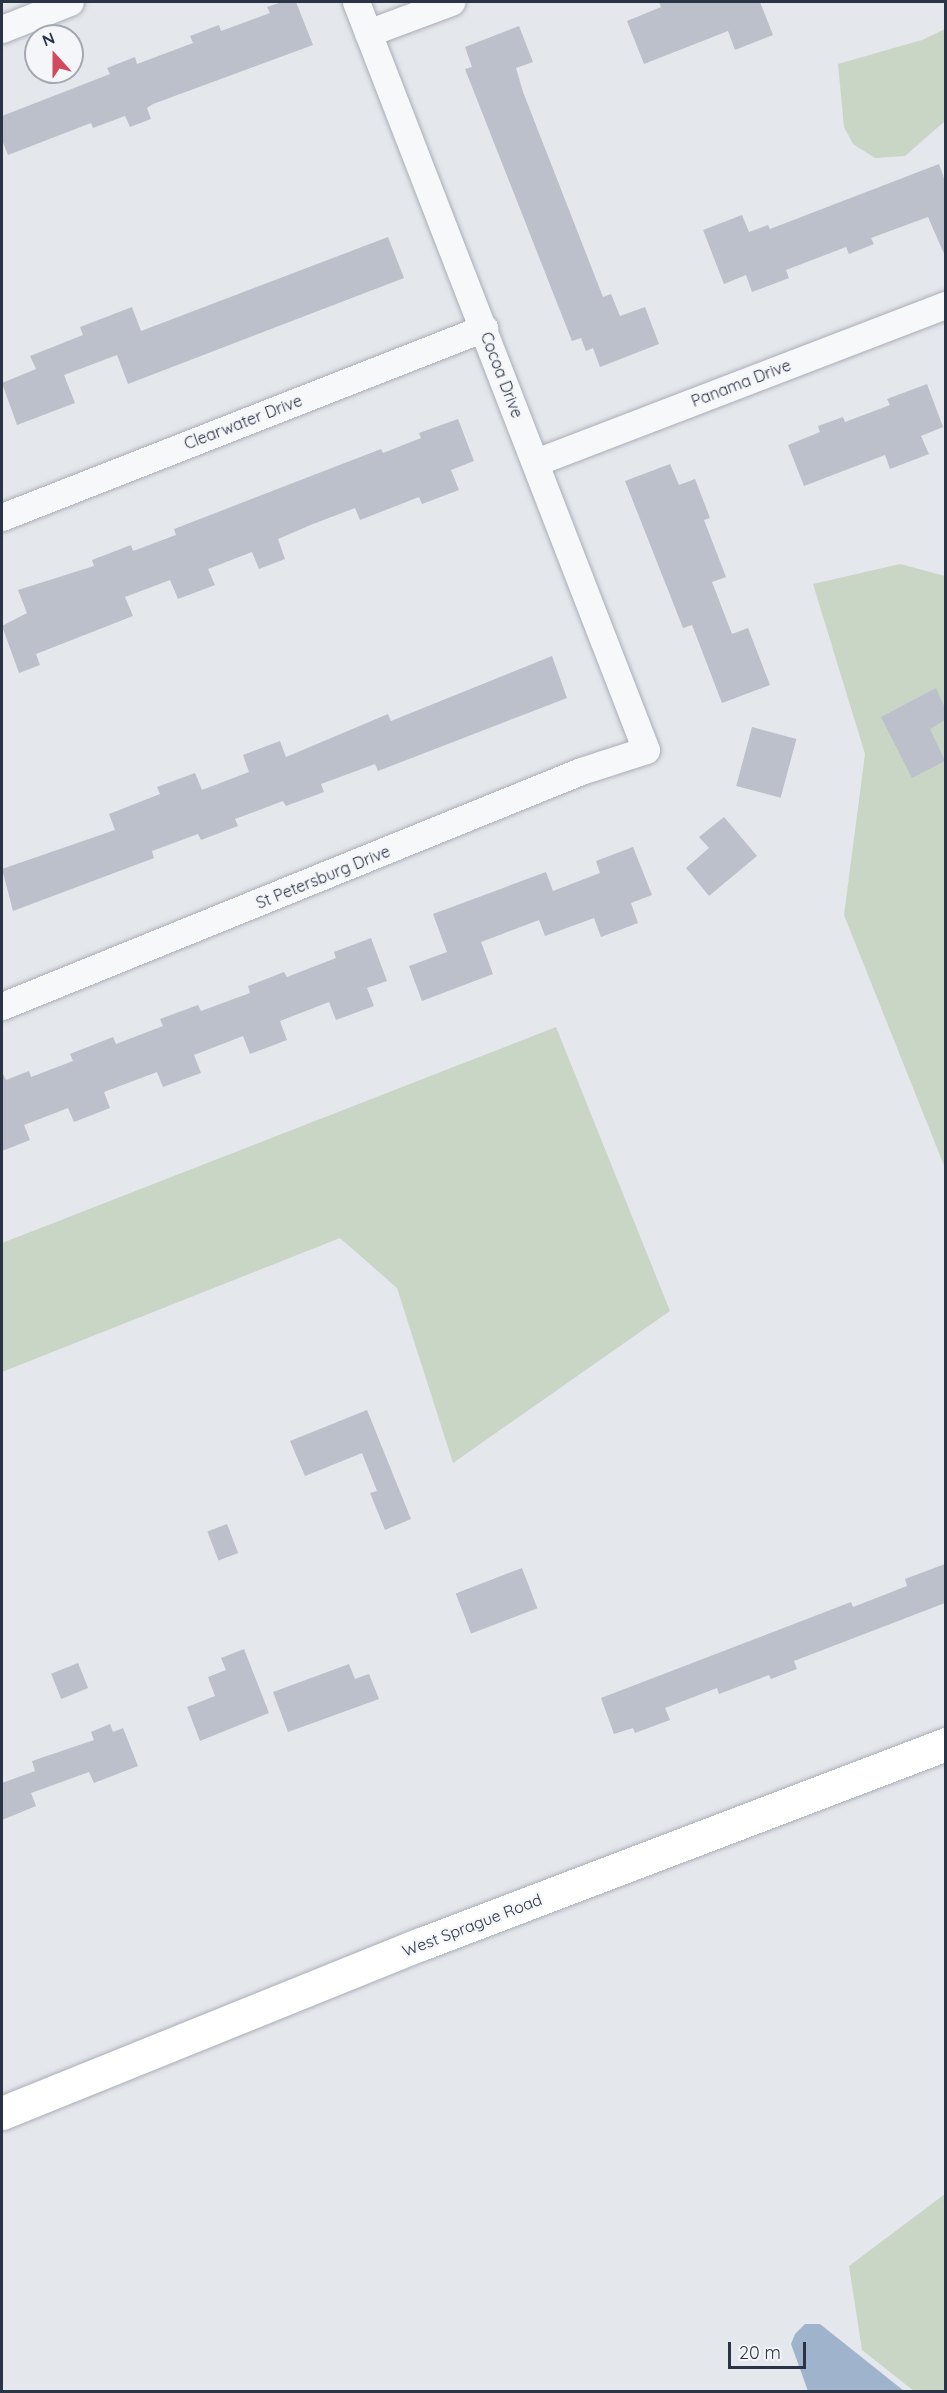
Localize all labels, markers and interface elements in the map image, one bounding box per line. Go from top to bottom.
north arrow [24,24,84,84]
text: N [39,28,57,51]
street label: Cocoa Drive [477,329,527,421]
street label: Panama Drive [688,355,794,411]
street label: Clearwater Drive [181,391,305,453]
street label: St Petersburg Drive [253,841,393,913]
street label: West Sprague Road [399,1890,545,1960]
scale bar [731,2330,809,2368]
text: 20 m [739,2341,781,2364]

